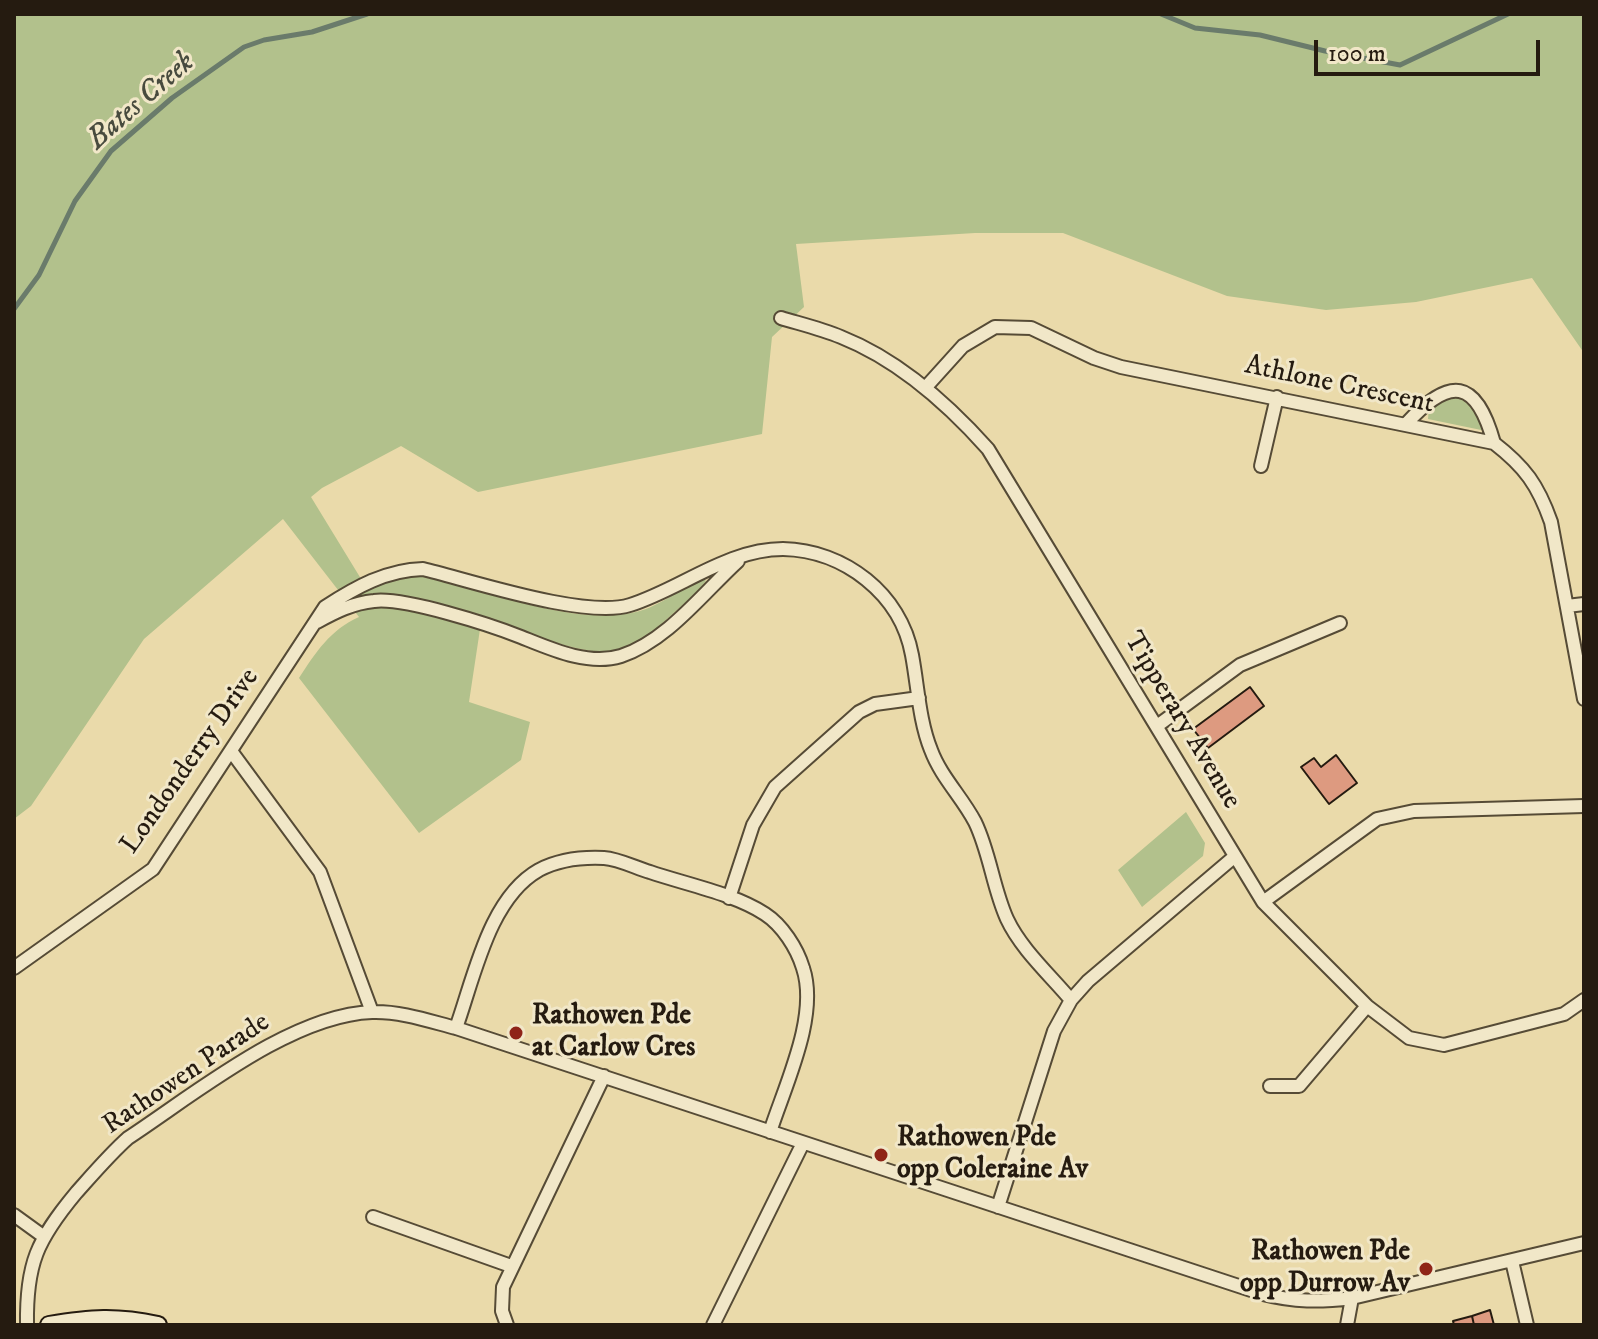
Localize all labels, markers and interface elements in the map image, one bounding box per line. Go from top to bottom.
scale bar [1318,24,1544,74]
text: 100 m [1328,39,1386,69]
water label: Bates Creek [81,46,203,158]
street label: Athlone Crescent [1241,350,1437,422]
street label: Tipperary Avenue [1115,626,1247,816]
street label: Londonderry Drive [115,663,267,861]
place label: Rathowen Pde at Carlow Cres [532,1000,695,1066]
street label: Rathowen Parade [97,1007,277,1143]
marker: Rathowen Pde at Carlow Cres [507,1024,525,1042]
place label: Rathowen Pde opp Coleraine Av [897,1122,1088,1188]
marker: Rathowen Pde opp Coleraine Av [872,1146,890,1164]
place label: Rathowen Pde opp Durrow Av [1240,1236,1410,1302]
marker: Rathowen Pde opp Durrow Av [1417,1260,1435,1278]

